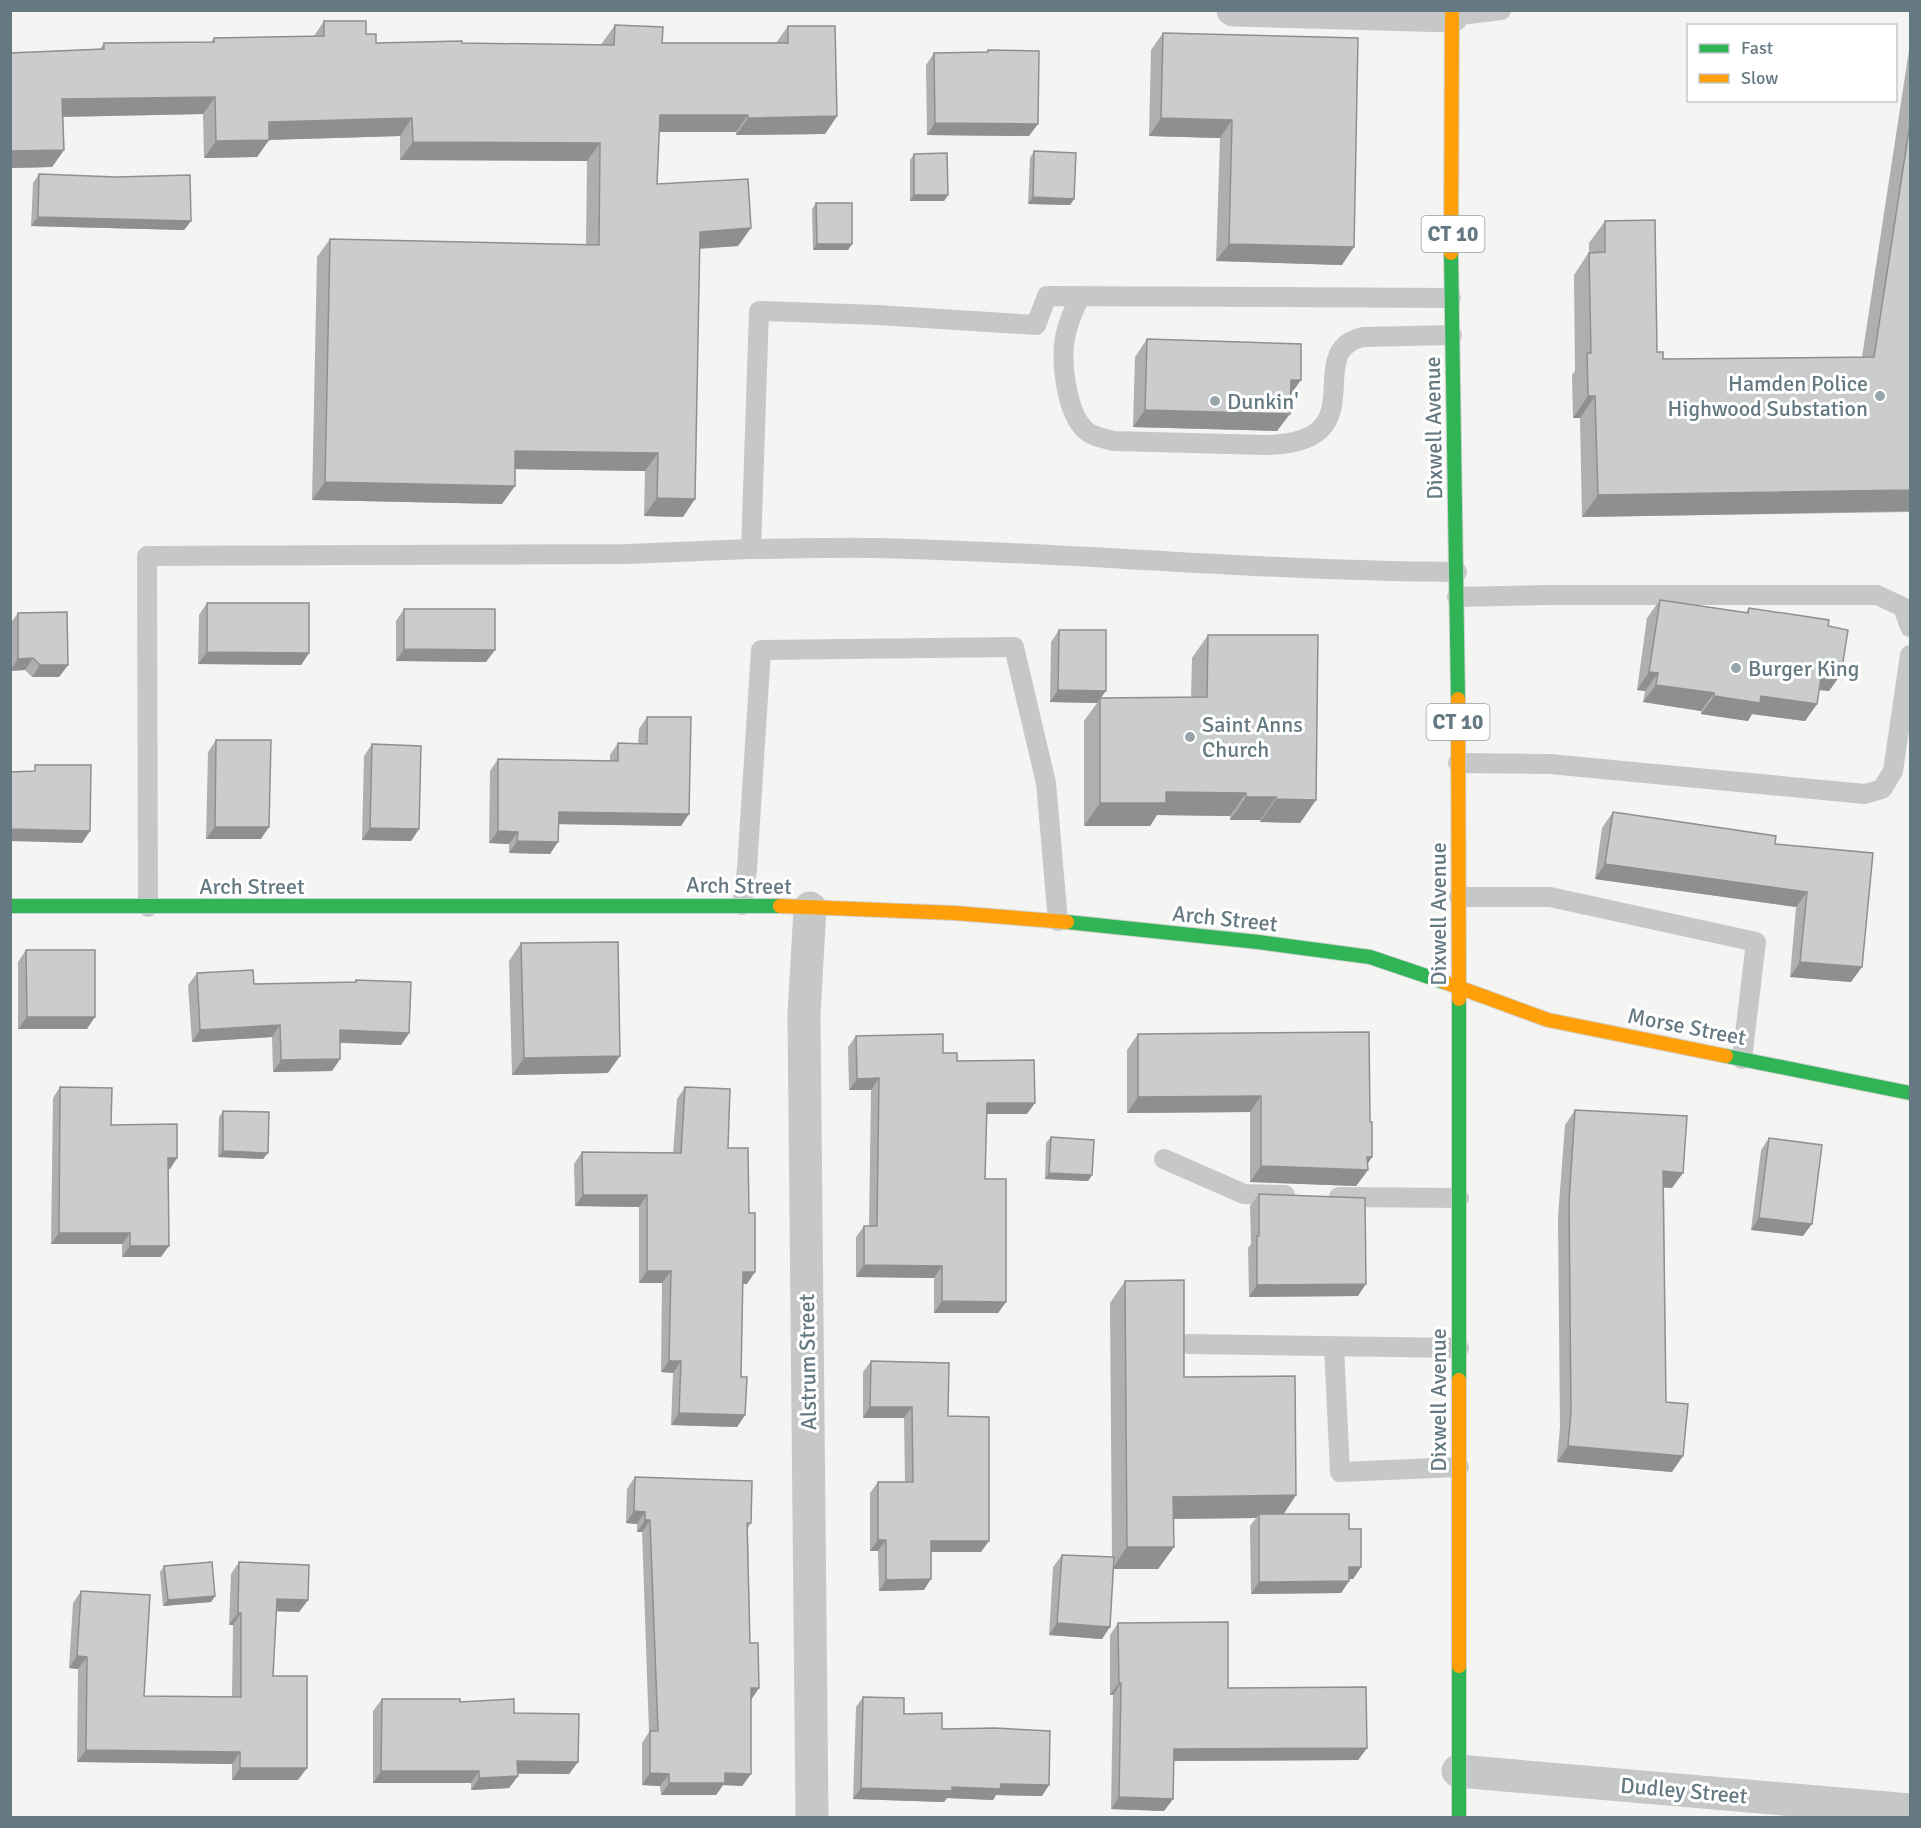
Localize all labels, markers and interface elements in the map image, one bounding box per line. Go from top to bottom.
legend [1687,24,1897,102]
text: Fast [1741,37,1773,59]
text: Slow [1741,67,1778,89]
road number: CT 10 [1422,216,1484,252]
street label: Dixwell Avenue [1419,356,1448,500]
place label: Hamden Police Highwood Substation [1668,370,1868,422]
place label: Dunkin' [1227,388,1299,415]
marker: Hamden Police Highwood Substation [1873,389,1887,403]
marker: Dunkin' [1208,394,1222,408]
place label: Burger King [1748,655,1860,682]
marker: Burger King [1729,661,1743,675]
road number: CT 10 [1426,704,1490,740]
place label: Saint Anns Church [1202,711,1303,763]
marker: Saint Anns Church [1183,730,1197,744]
street label: Dixwell Avenue [1425,842,1452,986]
street label: Arch Street [686,871,792,900]
street label: Arch Street [199,873,305,900]
street label: Arch Street [1171,900,1279,937]
street label: Morse Street [1625,1002,1749,1051]
street label: Alstrum Street [793,1293,822,1431]
street label: Dixwell Avenue [1425,1328,1452,1472]
street label: Dudley Street [1619,1771,1749,1810]

